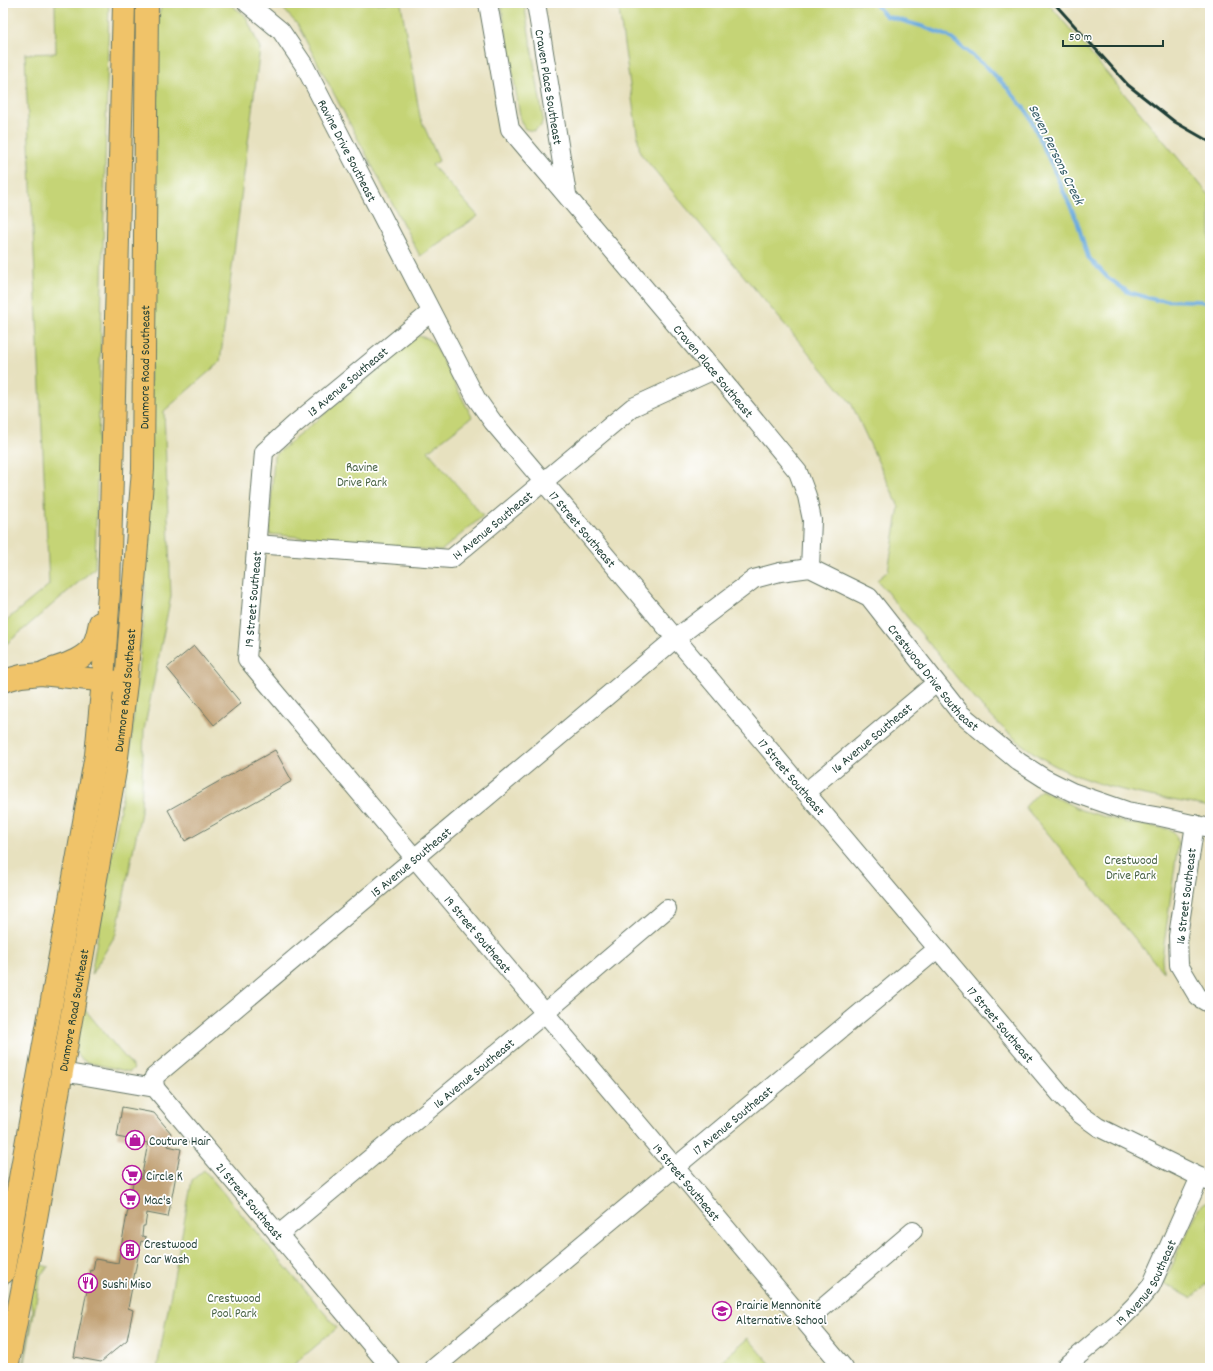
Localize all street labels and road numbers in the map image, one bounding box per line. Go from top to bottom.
street label: Craven Place Southeast [528,28,566,147]
street label: Ravine Drive Southeast [311,97,380,206]
street label: Dunmore Road Southeast [136,305,156,429]
street label: Craven Place Southeast [667,321,757,423]
street label: 13 Avenue Southeast [304,343,393,422]
street label: 14 Avenue Southeast [449,487,538,566]
street label: 17 Street Southeast [543,488,619,573]
street label: 19 Street Southeast [241,550,268,648]
street label: Crestwood Drive Southeast [882,621,982,737]
street label: Dunmore Road Southeast [111,628,142,753]
street label: 16 Avenue Southeast [828,699,918,779]
street label: 17 Street Southeast [752,735,828,821]
street label: 15 Avenue Southeast [367,824,457,903]
street label: 16 Street Southeast [1172,847,1203,945]
street label: 19 Street Southeast [438,892,515,979]
street label: Dunmore Road Southeast [55,948,95,1073]
street label: 17 Street Southeast [961,983,1037,1068]
street label: 16 Avenue Southeast [430,1035,520,1114]
street label: 17 Avenue Southeast [689,1082,778,1161]
street label: 19 Street Southeast [647,1140,724,1227]
street label: 21 Street Southeast [210,1160,287,1246]
street label: 19 Avenue Southeast [1112,1237,1183,1331]

